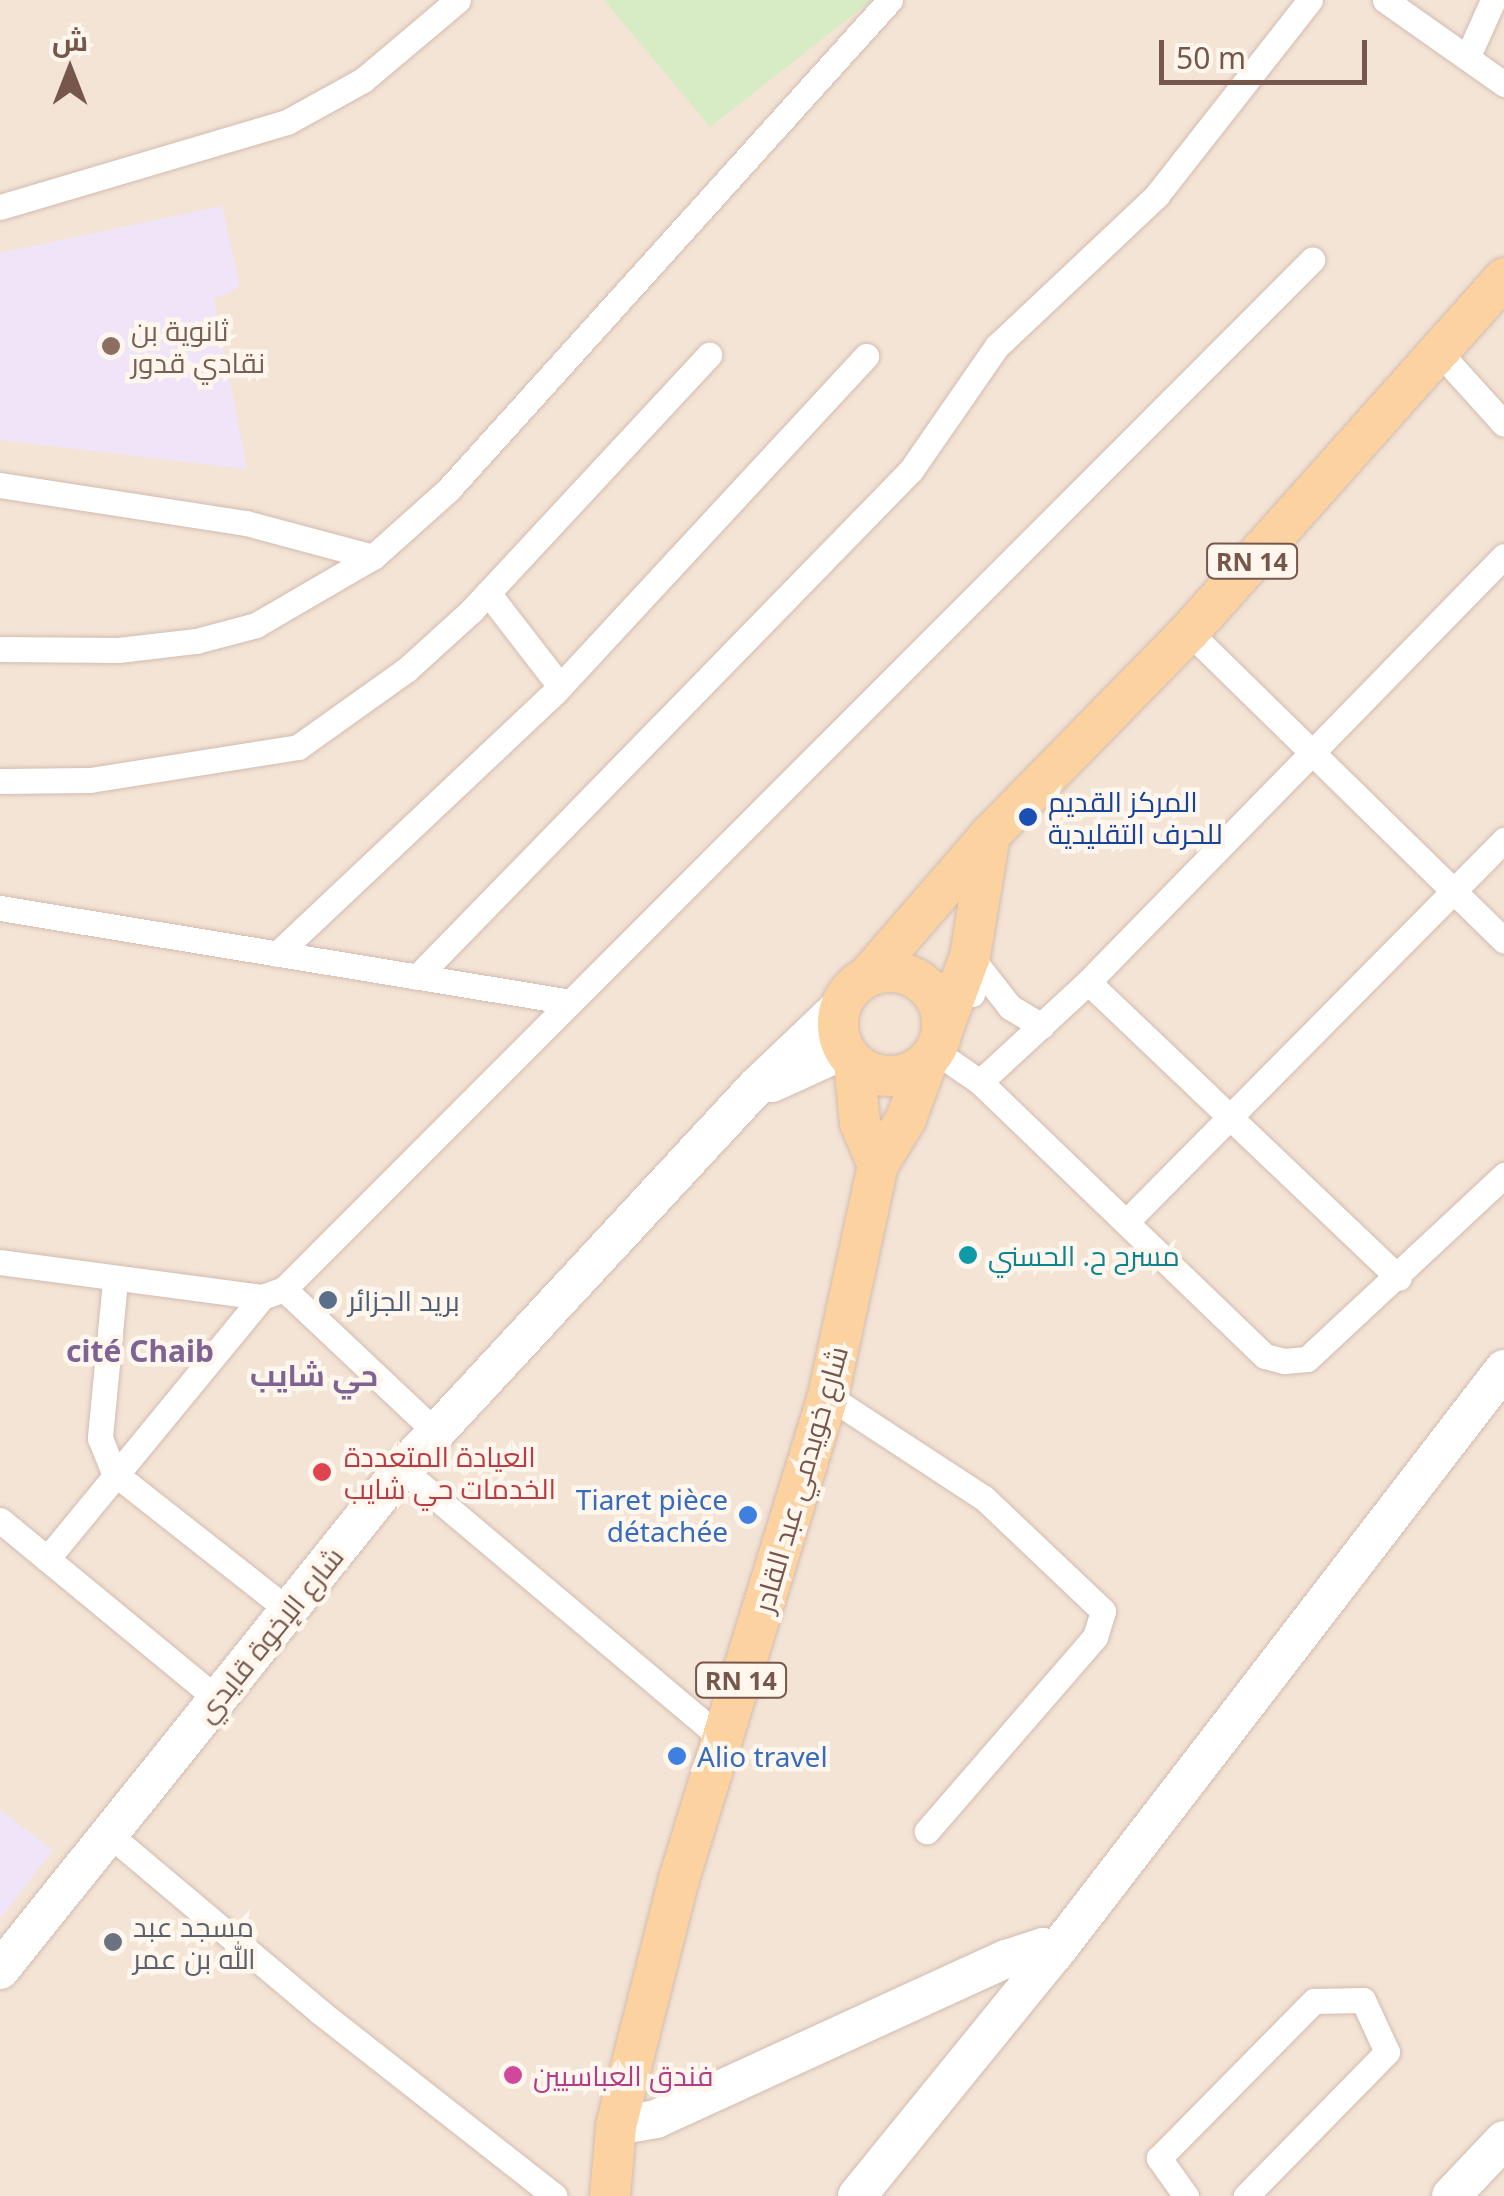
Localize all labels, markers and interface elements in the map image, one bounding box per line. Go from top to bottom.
north arrow [20,20,120,120]
scale bar [1164,20,1372,82]
text: ش [52,21,88,59]
text: 50 m [1176,37,1246,78]
place label: ثانوية بن نقادي قدور [131,313,265,379]
marker: ثانوية بن نقادي قدور [100,335,122,357]
road number: RN 14 [1204,541,1300,581]
place label: المركز القديم للحرف التقليدية [1048,784,1223,850]
marker: المركز القديم للحرف التقليدية [1017,806,1039,828]
place label: مسرح ح. الحسني [988,1238,1180,1272]
marker: مسرح ح. الحسني [957,1244,979,1266]
place label: بريد الجزائر [348,1283,460,1317]
marker: بريد الجزائر [317,1289,339,1311]
district label: cité Chaib [66,1333,214,1369]
street label: شارع خويدمي عبد القادر [746,1342,854,1616]
district label: حي شايب [250,1357,378,1393]
place label: العيادة المتعددة الخدمات حي شايب [344,1439,556,1505]
marker: العيادة المتعددة الخدمات حي شايب [309,1459,335,1485]
place label: Tiaret pièce détachée [576,1482,728,1548]
marker: Tiaret pièce détachée [737,1504,759,1526]
street label: شارع الإخوة قايدي [188,1540,350,1728]
road number: RN 14 [694,1660,788,1700]
place label: Alio travel [697,1739,828,1773]
marker: Alio travel [666,1745,688,1767]
place label: مسجد عبد الله بن عمر [133,1909,256,1975]
marker: مسجد عبد الله بن عمر [102,1931,124,1953]
place label: فندق العباسيين [533,2058,713,2092]
marker: فندق العباسيين [502,2064,524,2086]

